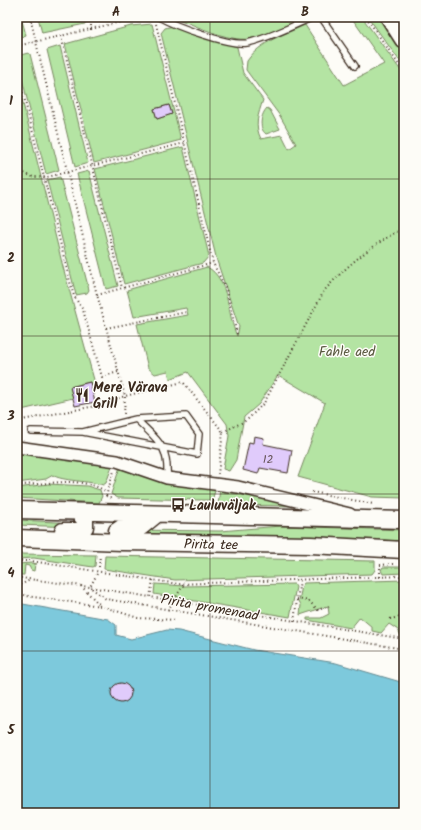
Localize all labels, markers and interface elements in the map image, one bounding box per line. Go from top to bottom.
text: A [112,2,120,23]
text: B [301,2,309,23]
text: 1 [9,91,13,112]
text: 2 [7,248,15,269]
park label: Fahle aed [319,341,376,363]
place label: Mere Värava Grill [93,377,168,415]
restaurant icon: Mere Värava Grill [74,387,90,403]
text: 3 [6,406,15,427]
house number: 12 [263,450,273,469]
place label: Lauluväljak [189,495,257,517]
bus stop icon: Lauluväljak [170,497,186,513]
street label: Pirita tee [184,534,239,556]
text: 4 [7,563,15,584]
street label: Pirita promenaad [159,589,262,628]
text: 5 [7,720,16,741]

